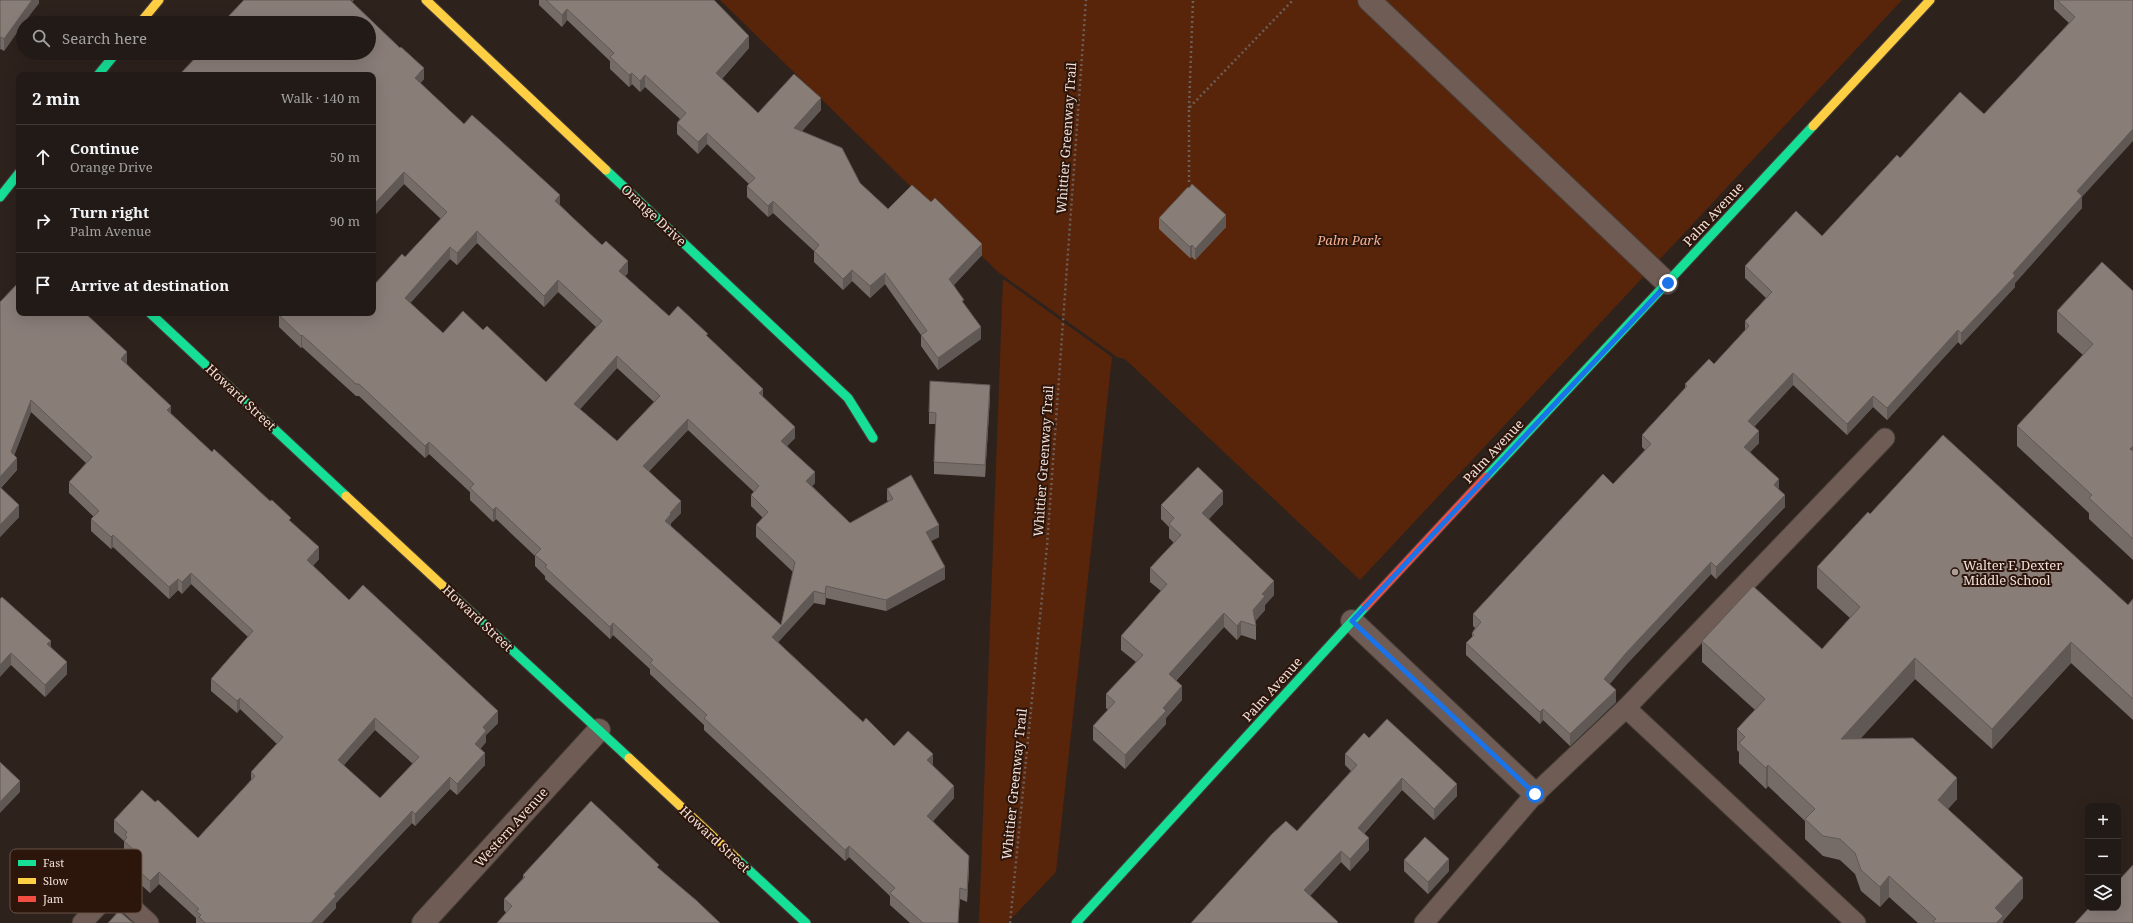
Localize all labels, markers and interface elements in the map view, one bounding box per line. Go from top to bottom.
search box [16,16,376,60]
icon: search [30,27,52,49]
text: Search here [62,28,147,48]
street label: Whittier Greenway Trail [1052,62,1080,214]
text: 2 min [32,87,80,110]
text: Walk · 140 m [281,89,360,107]
text: Continue [70,138,139,158]
icon: ahead [32,146,54,168]
text: 50 m [330,148,360,166]
text: Orange Drive [70,158,153,176]
street label: Palm Avenue [1679,178,1747,250]
street label: Orange Drive [618,180,690,250]
text: Turn right [70,202,149,222]
icon: right [32,210,54,232]
text: 90 m [330,212,360,230]
text: Palm Avenue [70,222,151,240]
park label: Palm Park [1316,231,1381,249]
icon: arrive [32,274,54,296]
route end [1659,274,1677,292]
text: Arrive at destination [70,275,229,295]
street label: Howard Street [202,360,280,435]
street label: Whittier Greenway Trail [1029,385,1057,537]
street label: Palm Avenue [1459,415,1527,487]
place label: Walter F. Dexter Middle School [1963,556,2062,589]
marker: Walter F. Dexter Middle School [1950,567,1960,577]
street label: Howard Street [439,581,517,656]
street label: Palm Avenue [1238,653,1306,725]
street label: Whittier Greenway Trail [997,708,1031,860]
street label: Western Avenue [470,783,552,871]
route start [1526,785,1544,803]
street label: Howard Street [676,802,754,877]
map controls [2085,803,2121,911]
button: + [2085,803,2121,839]
button: − [2085,839,2121,875]
legend [10,849,142,913]
text: Fast [43,855,64,870]
text: Slow [43,873,69,888]
button: layers [2085,875,2121,911]
text: Jam [42,891,64,906]

